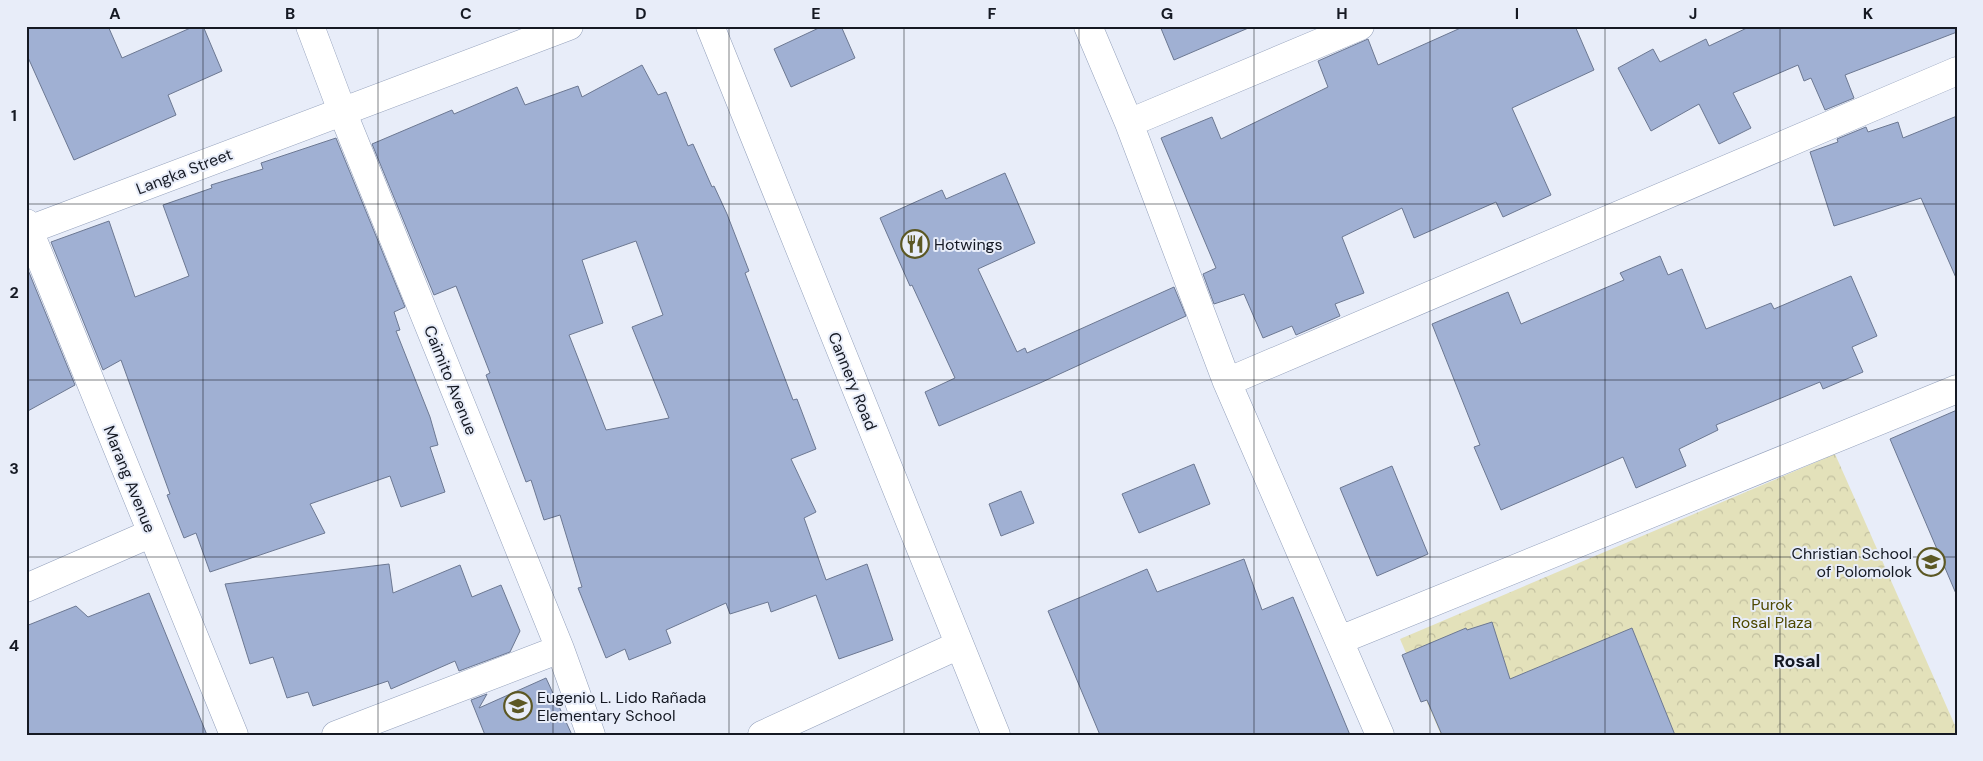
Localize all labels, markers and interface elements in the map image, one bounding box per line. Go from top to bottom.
text: A [109,3,121,24]
text: B [285,3,295,24]
text: C [460,3,472,24]
text: D [635,3,647,24]
text: E [811,3,821,24]
text: F [988,3,997,24]
text: G [1161,3,1173,24]
text: H [1336,3,1348,24]
text: I [1515,3,1519,24]
text: J [1689,3,1697,24]
text: K [1863,3,1874,24]
text: 1 [11,105,17,126]
street label: Langka Street [133,143,235,199]
restaurant icon: Hotwings [900,229,930,259]
place label: Hotwings [934,234,1003,255]
text: 2 [9,282,19,303]
street label: Caimito Avenue [419,322,482,438]
street label: Cannery Road [823,329,882,433]
street label: Marang Avenue [99,423,161,536]
text: 3 [9,458,19,479]
place label: Christian School of Polomolok [1791,543,1912,582]
school or university icon: Christian School of Polomolok [1916,547,1946,577]
park label: Purok Rosal Plaza [1732,594,1812,633]
text: 4 [9,635,19,656]
district label: Rosal [1774,649,1820,673]
place label: Eugenio L. Lido Rañada Elementary School [537,687,706,726]
school or university icon: Eugenio L. Lido Rañada Elementary School [503,691,533,721]

